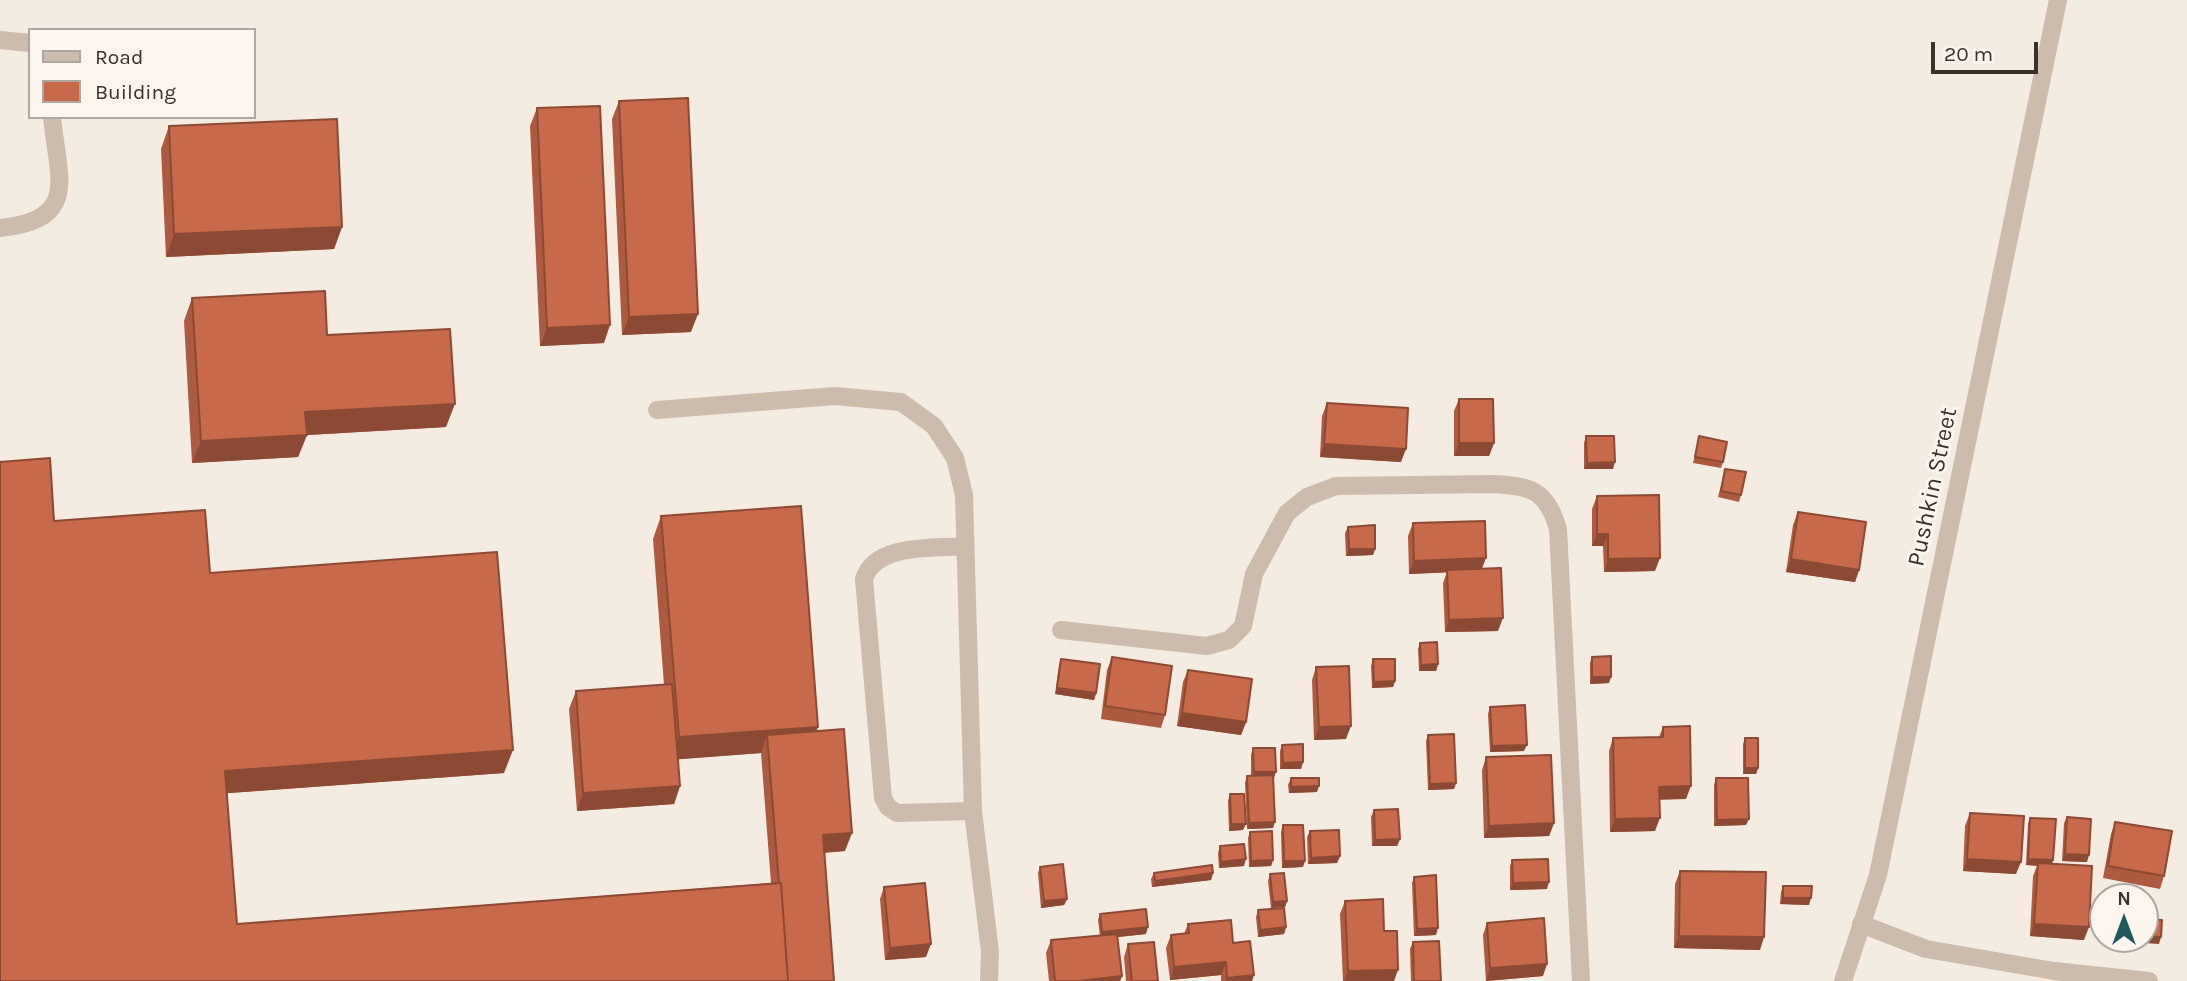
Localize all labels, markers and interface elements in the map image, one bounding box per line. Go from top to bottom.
legend [28,28,256,119]
scale bar [1935,28,2042,72]
text: 20 m [1944,42,1993,66]
text: Road [95,45,143,69]
text: Building [95,80,176,104]
street label: Pushkin Street [1902,405,1964,569]
north arrow [2089,883,2159,953]
text: N [2117,888,2131,910]

